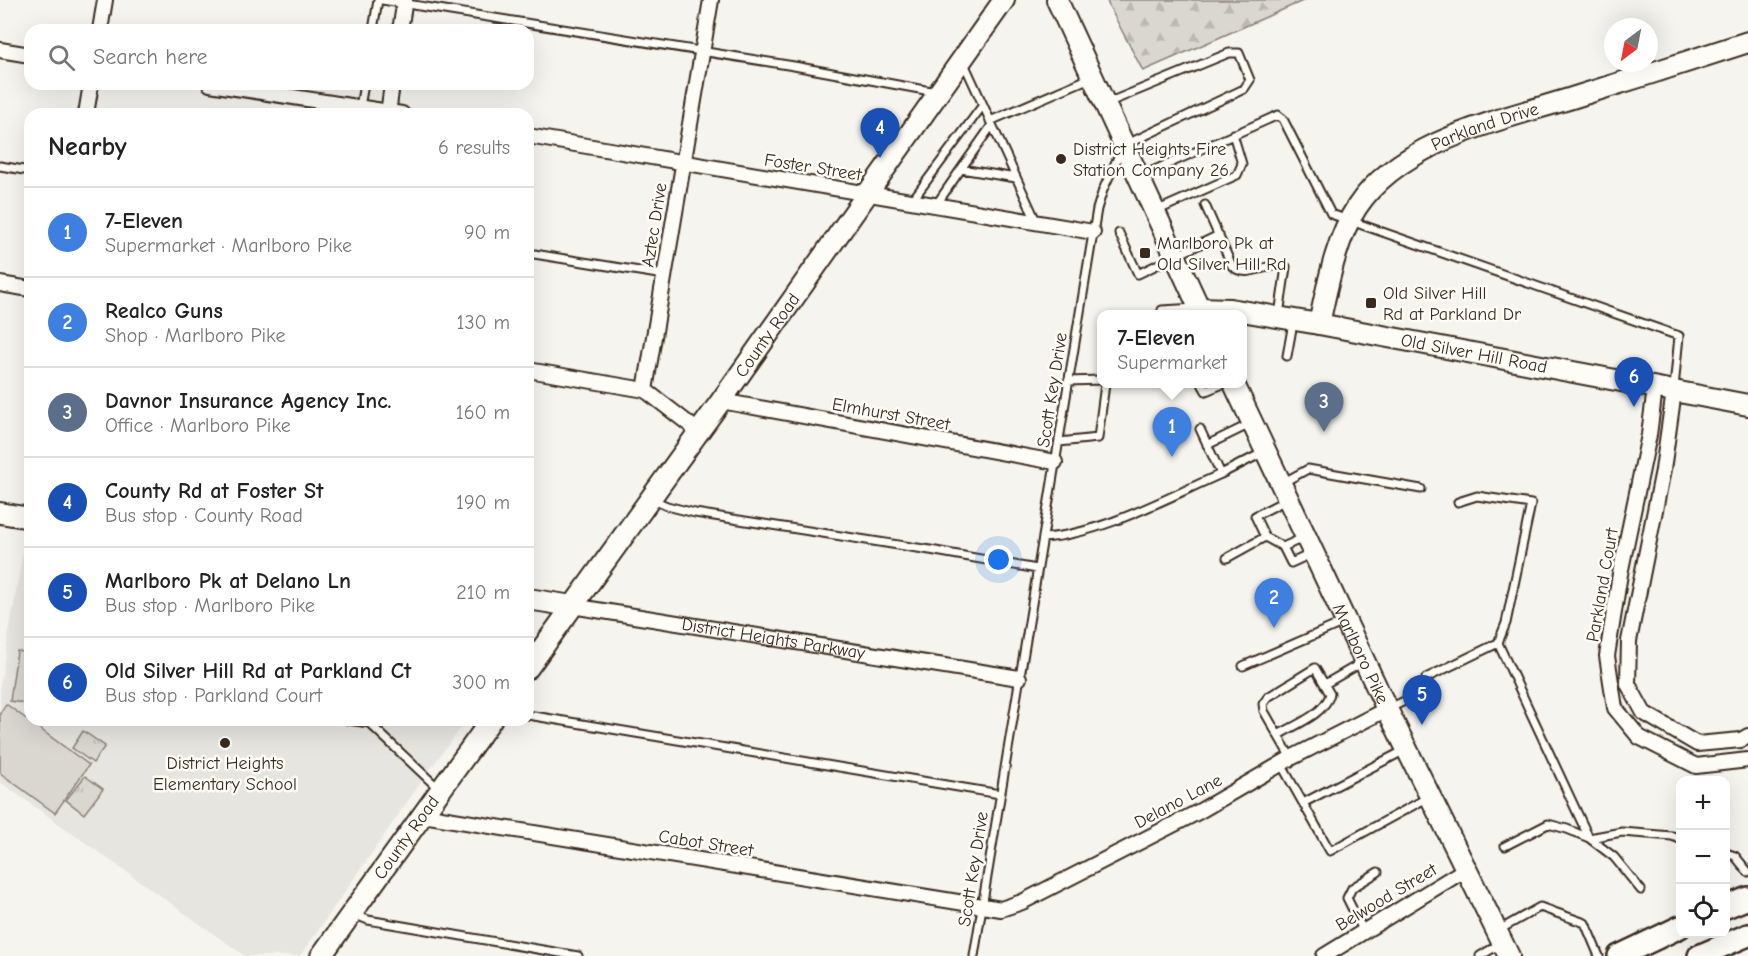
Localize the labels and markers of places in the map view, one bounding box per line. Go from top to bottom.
pin: 4 [860,108,900,158]
place label: District Heights Fire Station Company 26 [1073,139,1229,181]
marker: District Heights Fire Station Company 26 [1054,152,1068,166]
place label: Marlboro Pk at Old Silver Hill Rd [1157,233,1286,275]
marker: Marlboro Pk at Old Silver Hill Rd [1138,246,1152,260]
place label: Old Silver Hill Rd at Parkland Dr [1383,283,1522,325]
marker: Old Silver Hill Rd at Parkland Dr [1364,296,1378,310]
pin: 6 [1614,358,1654,407]
pin: 3 [1304,382,1344,432]
pin: 1 [1152,408,1192,457]
pin: 2 [1254,578,1294,628]
pin: 5 [1402,676,1442,725]
marker: District Heights Elementary School [218,736,232,750]
place label: District Heights Elementary School [153,753,297,795]

